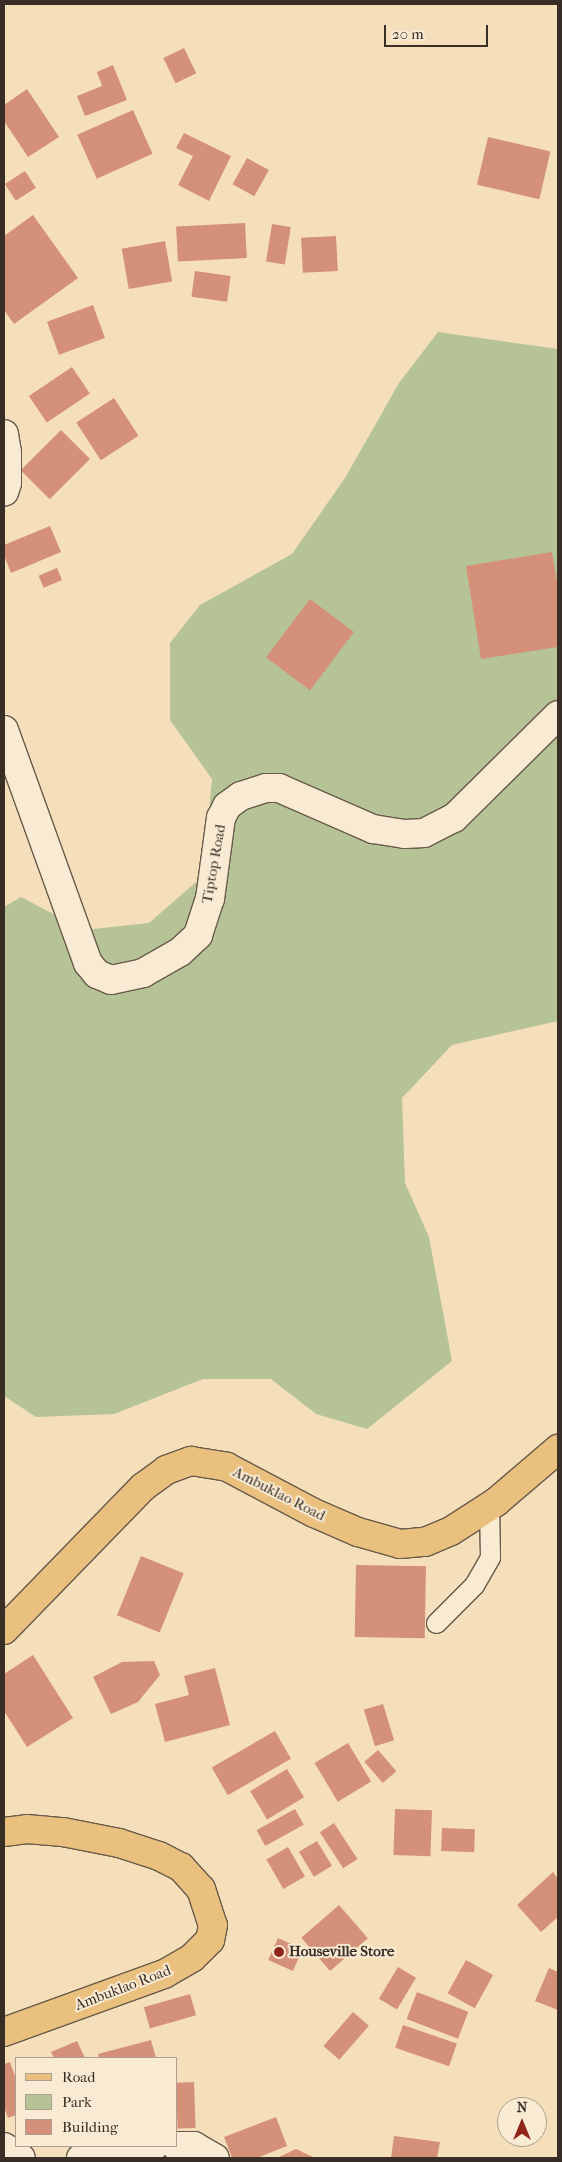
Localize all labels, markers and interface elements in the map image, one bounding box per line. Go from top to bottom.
scale bar [387,15,491,47]
text: 20 m [392,25,424,43]
street label: Tiptop Road [198,823,230,905]
street label: Ambuklao Road [230,1463,328,1525]
place label: Houseville Store [289,1943,395,1961]
marker: Houseville Store [273,1946,285,1958]
street label: Ambuklao Road [72,1961,174,2015]
legend [15,2057,178,2147]
text: Road [62,2068,95,2086]
text: Park [62,2093,92,2111]
north arrow [497,2097,547,2147]
text: N [517,2099,527,2116]
text: Building [62,2118,118,2136]

